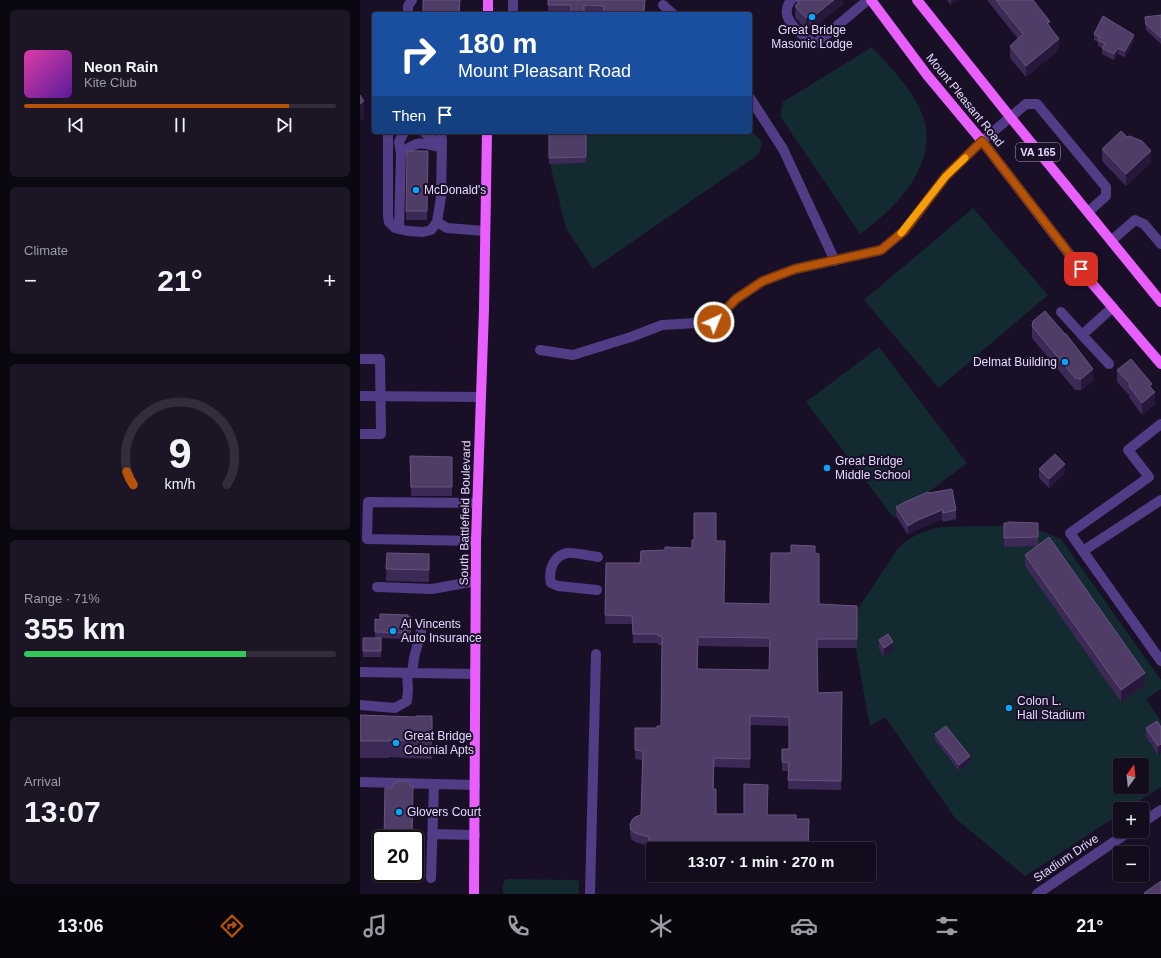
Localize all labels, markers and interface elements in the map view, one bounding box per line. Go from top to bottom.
marker: Great Bridge Masonic Lodge [807,12,817,22]
place label: Great Bridge Masonic Lodge [771,23,853,51]
icon: right [392,28,444,80]
text: 180 m [458,28,537,59]
street label: Mount Pleasant Road [923,51,1007,149]
text: Neon Rain [84,58,158,75]
text: Mount Pleasant Road [458,61,631,81]
text: Kite Club [84,75,137,90]
icon: arrive [434,104,456,126]
text: Then [392,107,426,124]
icon: previous [65,114,87,136]
icon: pause [169,114,191,136]
icon: next [273,114,295,136]
road number: VA 165 [1016,143,1060,161]
place label: McDonald's [424,183,486,197]
marker: McDonald's [411,185,421,195]
text: Climate [24,243,68,258]
pin [1064,252,1098,286]
icon: arrive [1070,258,1092,280]
text: 21° [157,264,203,297]
text: − [24,268,37,293]
text: + [323,268,336,293]
position arrow [693,301,735,343]
place label: Delmat Building [973,355,1057,369]
marker: Delmat Building [1060,357,1070,367]
text: 9 [168,430,192,477]
street label: South Battlefield Boulevard [457,441,473,585]
place label: Great Bridge Middle School [835,454,910,482]
marker: Great Bridge Middle School [822,463,832,473]
text: km/h [165,476,196,492]
text: Range · 71% [24,591,100,606]
text: 355 km [24,612,126,645]
place label: Al Vincents Auto Insurance [401,617,482,645]
marker: Al Vincents Auto Insurance [388,626,398,636]
place label: Colon L. Hall Stadium [1017,694,1085,722]
marker: Colon L. Hall Stadium [1004,703,1014,713]
place label: Great Bridge Colonial Apts [404,729,474,757]
marker: Great Bridge Colonial Apts [391,738,401,748]
north arrow [1113,758,1149,794]
map controls [1113,758,1149,882]
text: Arrival [24,774,61,789]
text: 13:07 [24,795,101,828]
button: + [1113,802,1149,838]
place label: Glovers Court [407,805,482,819]
marker: Glovers Court [394,807,404,817]
speed limit sign: 20 [372,830,424,882]
street label: Stadium Drive [1031,831,1101,885]
button: − [1113,846,1149,882]
text: 13:07 · 1 min · 270 m [688,853,834,870]
icon: directions [218,912,246,940]
icon: music [361,912,389,940]
icon: phone [504,912,532,940]
icon: climate [647,912,675,940]
icon: car [790,912,818,940]
icon: filters [933,912,961,940]
text: 13:06 [57,916,104,936]
text: 21° [1076,916,1103,936]

